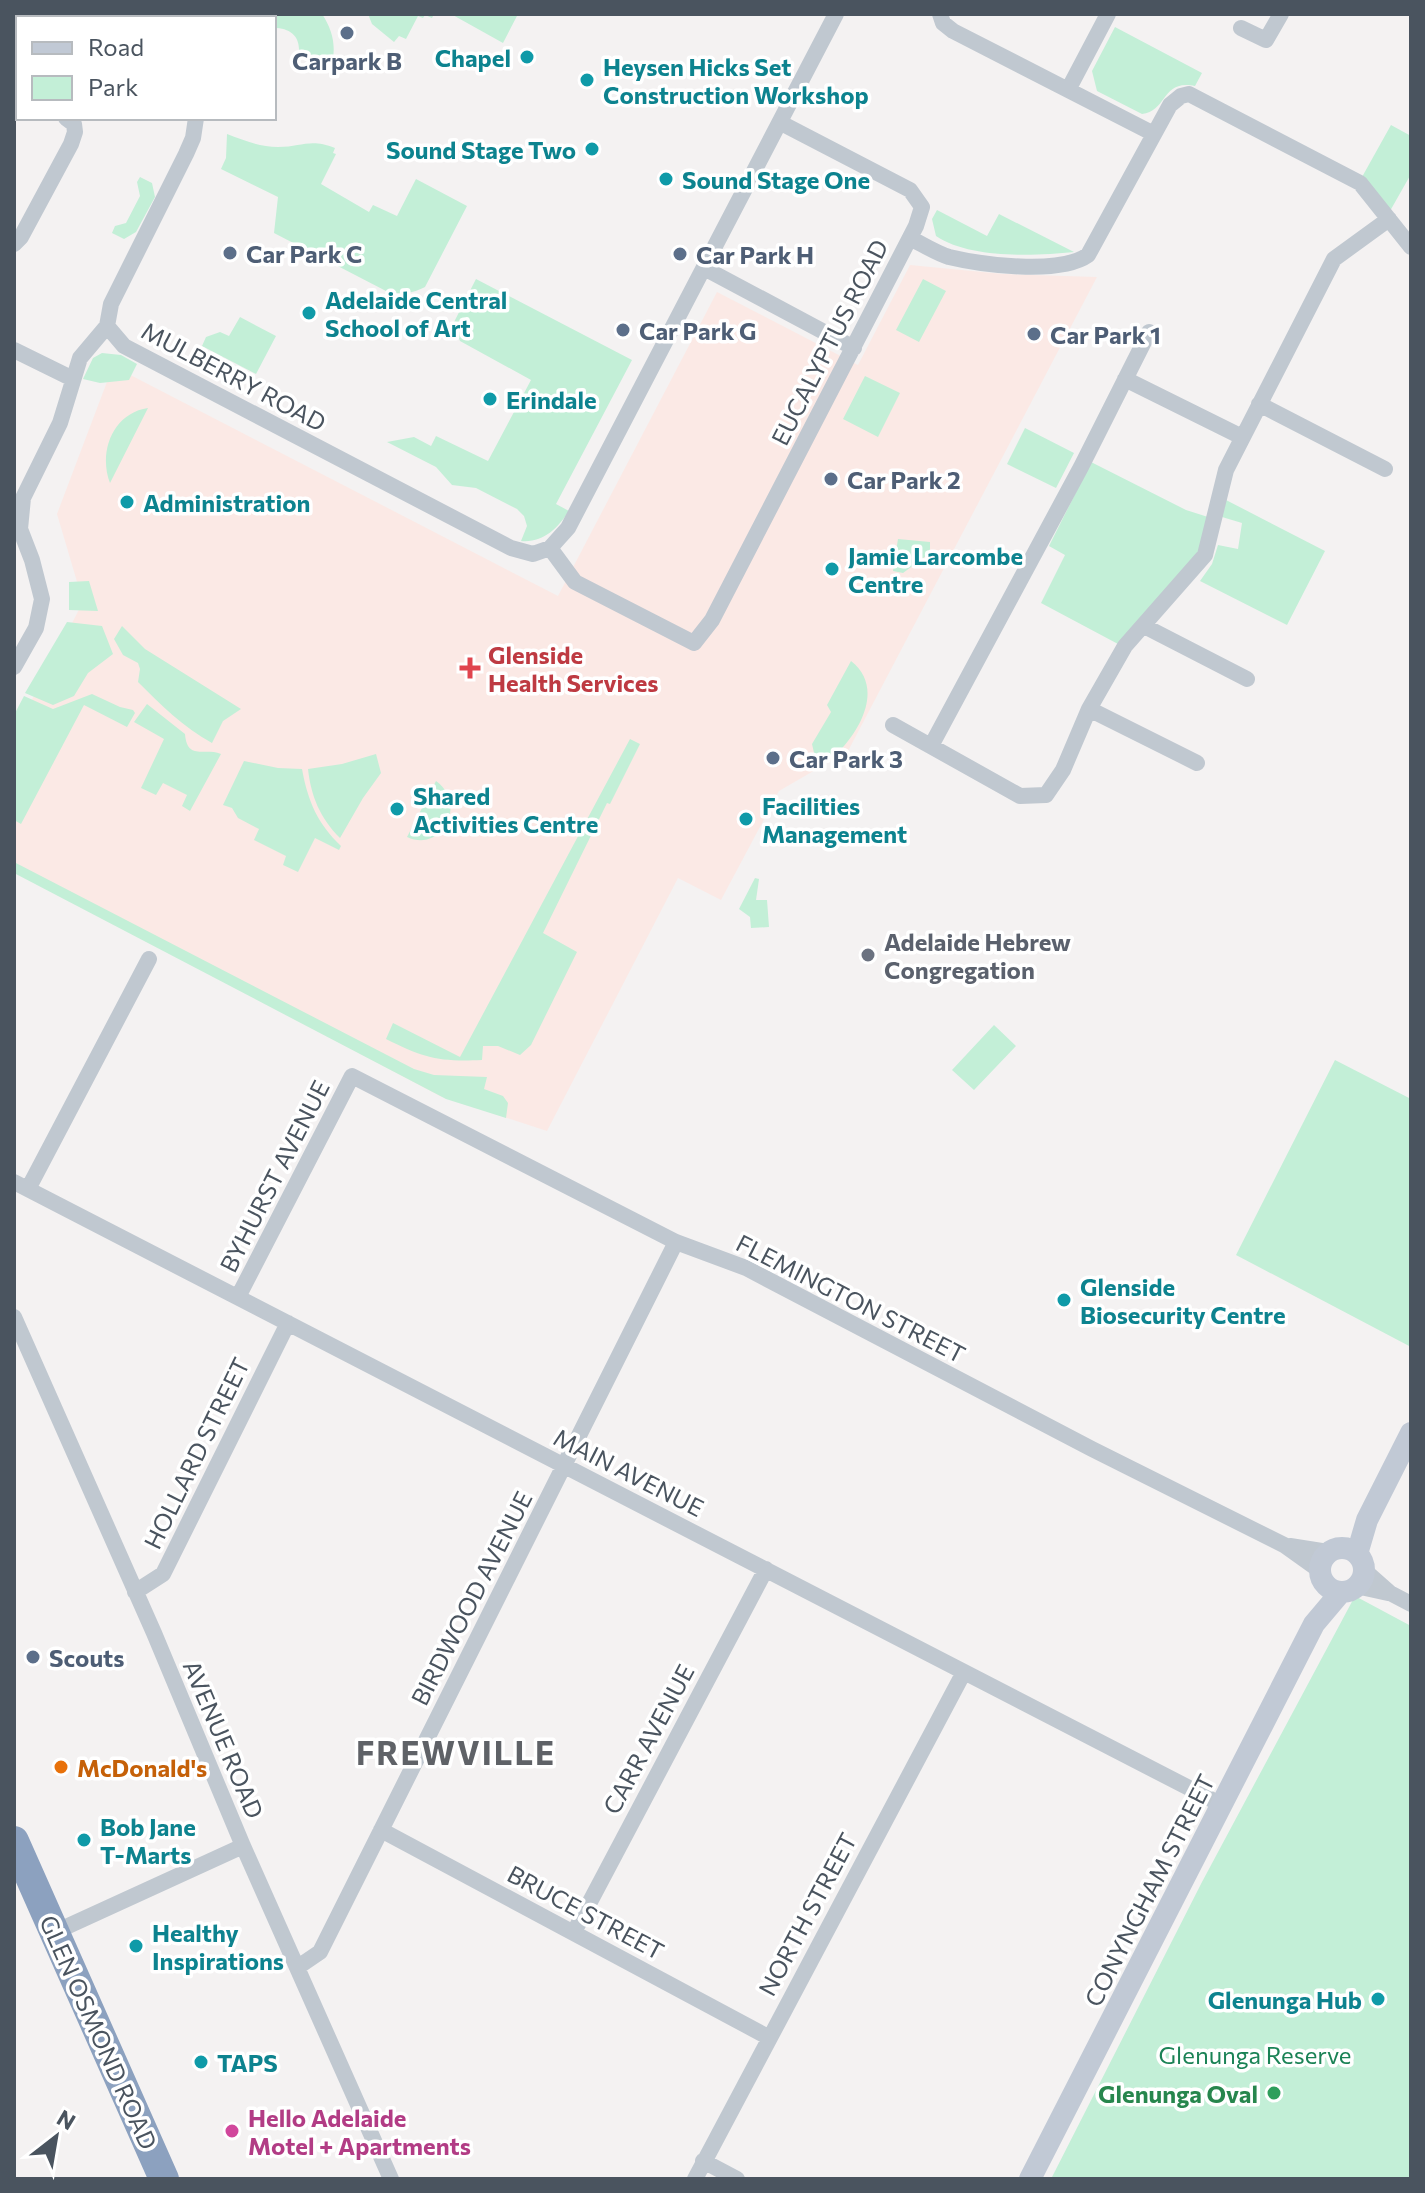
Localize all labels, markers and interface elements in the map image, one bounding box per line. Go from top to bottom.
legend [16,16,276,120]
marker: Carpark B [338,24,356,42]
text: Road [88,32,144,61]
place label: Chapel [435,43,511,72]
place label: Carpark B [292,46,402,75]
marker: Chapel [518,48,536,66]
place label: Heysen Hicks Set Construction Workshop [603,52,869,109]
marker: Heysen Hicks Set Construction Workshop [578,71,596,89]
text: Park [88,72,138,101]
place label: Sound Stage Two [386,135,576,164]
marker: Sound Stage Two [583,140,601,158]
place label: Sound Stage One [682,165,870,194]
marker: Sound Stage One [657,170,675,188]
street label: EUCALYPTUS ROAD [765,234,893,450]
place label: Car Park C [246,239,362,268]
place label: Car Park H [696,240,814,269]
marker: Car Park C [221,244,239,262]
marker: Car Park H [671,245,689,263]
place label: Adelaide Central School of Art [325,285,507,342]
marker: Adelaide Central School of Art [300,304,318,322]
street label: MULBERRY ROAD [137,315,331,437]
place label: Car Park G [639,316,757,345]
place label: Car Park 1 [1050,320,1161,349]
marker: Car Park G [614,321,632,339]
marker: Car Park 1 [1025,325,1043,343]
place label: Erindale [506,385,597,414]
marker: Erindale [481,390,499,408]
place label: Car Park 2 [847,465,961,494]
marker: Car Park 2 [822,470,840,488]
place label: Administration [143,488,310,517]
marker: Administration [118,493,136,511]
place label: Jamie Larcombe Centre [848,541,1023,598]
marker: Jamie Larcombe Centre [823,560,841,578]
place label: Glenside Health Services [488,640,659,697]
marker: Glenside Health Services [459,657,481,679]
place label: Car Park 3 [789,744,903,773]
marker: Car Park 3 [764,749,782,767]
place label: Shared Activities Centre [413,781,598,838]
place label: Facilities Management [762,791,907,848]
marker: Shared Activities Centre [388,800,406,818]
marker: Facilities Management [737,810,755,828]
place label: Adelaide Hebrew Congregation [884,927,1071,984]
marker: Adelaide Hebrew Congregation [859,946,877,964]
street label: BYHURST AVENUE [213,1075,335,1277]
street label: FLEMINGTON STREET [732,1228,970,1368]
place label: Glenside Biosecurity Centre [1080,1272,1286,1329]
marker: Glenside Biosecurity Centre [1055,1291,1073,1309]
street label: HOLLARD STREET [137,1353,255,1553]
street label: MAIN AVENUE [549,1422,709,1522]
street label: BIRDWOOD AVENUE [404,1486,538,1710]
place label: Scouts [49,1643,124,1672]
marker: Scouts [24,1648,42,1666]
street label: AVENUE ROAD [178,1656,270,1822]
street label: CARR AVENUE [596,1659,700,1819]
district label: FREWVILLE [356,1732,556,1772]
place label: McDonald's [77,1753,207,1782]
marker: McDonald's [52,1758,70,1776]
street label: CONYNGHAM STREET [1078,1769,1220,2011]
place label: Bob Jane T-Marts [100,1812,196,1869]
street label: NORTH STREET [752,1828,862,2000]
marker: Bob Jane T-Marts [75,1831,93,1849]
street label: BRUCE STREET [503,1859,669,1965]
street label: GLEN OSMOND ROAD [34,1910,164,2154]
place label: Healthy Inspirations [152,1918,284,1975]
marker: Healthy Inspirations [127,1937,145,1955]
place label: Glenunga Hub [1208,1985,1362,2014]
marker: Glenunga Hub [1369,1990,1387,2008]
park label: Glenunga Reserve [1159,2040,1351,2069]
place label: TAPS [217,2048,278,2077]
marker: TAPS [192,2053,210,2071]
place label: Glenunga Oval [1098,2079,1258,2108]
marker: Glenunga Oval [1265,2084,1283,2102]
north arrow [16,2097,96,2177]
place label: Hello Adelaide Motel + Apartments [248,2103,471,2160]
marker: Hello Adelaide Motel + Apartments [223,2122,241,2140]

